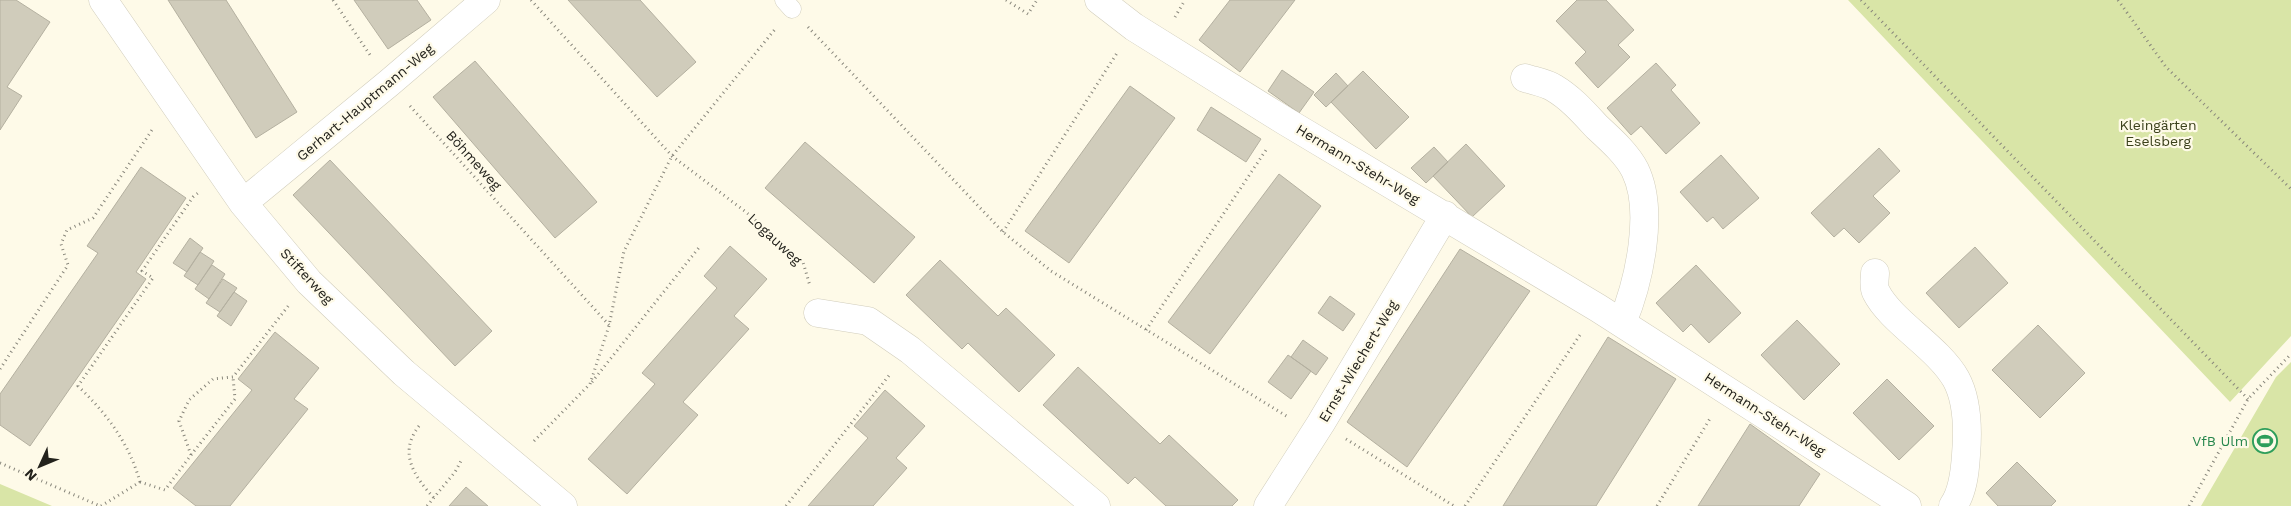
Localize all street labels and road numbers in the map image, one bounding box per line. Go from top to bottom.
street label: Gerhart-Hauptmann-Weg [293,40,437,164]
street label: Hermann-Stehr-Weg [1294,121,1423,207]
street label: Böhmeweg [443,127,505,193]
street label: Logauweg [745,210,806,268]
street label: Stifterweg [277,245,337,307]
street label: Ernst-Wiechert-Weg [1315,297,1401,425]
street label: Hermann-Stehr-Weg [1702,369,1829,459]

